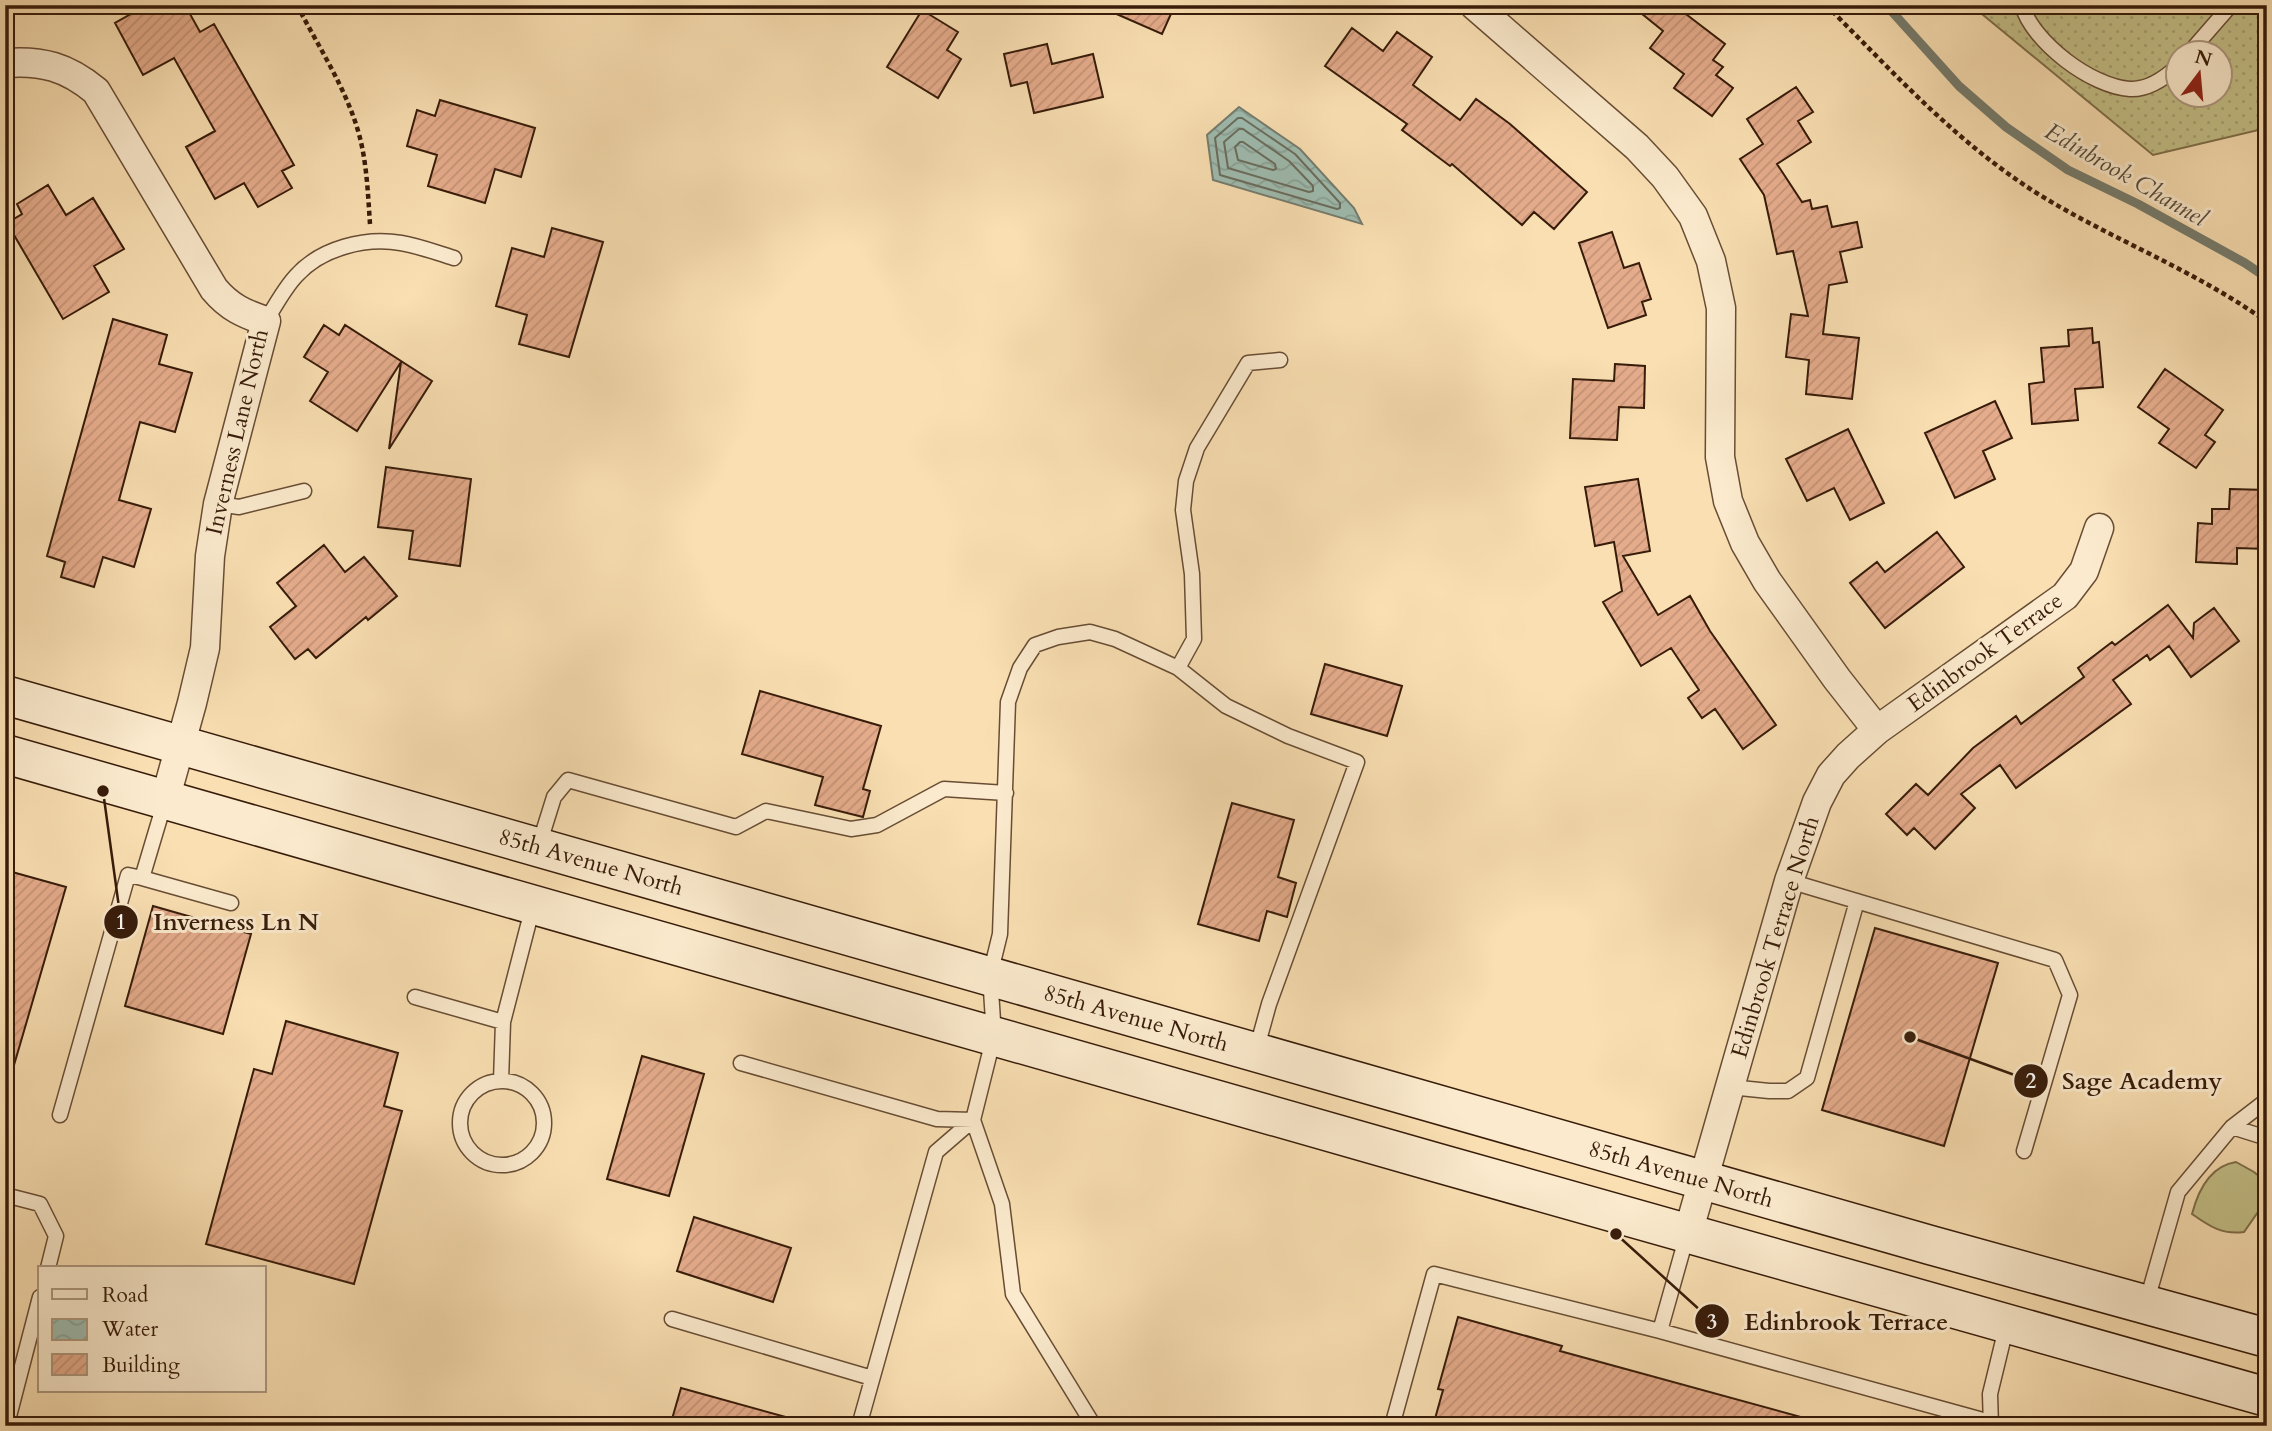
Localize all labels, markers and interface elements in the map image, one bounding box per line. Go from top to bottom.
north arrow [2164,38,2234,108]
text: N [2192,44,2215,74]
water label: Edinbrook Channel [2039,115,2215,236]
street label: Inverness Lane North [198,326,276,538]
street label: Edinbrook Terrace [1901,585,2069,719]
street label: Edinbrook Terrace North [1723,812,1827,1062]
street label: 85th Avenue North [495,821,687,903]
callout: Inverness Ln N [104,899,333,944]
text: Inverness Ln N [153,906,319,939]
text: 1 [116,908,126,937]
street label: 85th Avenue North [1040,977,1232,1059]
callout: Sage Academy [2013,1058,2236,1103]
text: Sage Academy [2062,1065,2222,1098]
text: 2 [2026,1067,2037,1096]
street label: 85th Avenue North [1585,1133,1777,1215]
legend [38,1266,266,1392]
text: Road [102,1281,148,1310]
callout: Edinbrook Terrace [1695,1299,1962,1344]
text: Edinbrook Terrace [1744,1306,1948,1339]
text: 3 [1707,1308,1717,1337]
text: Water [101,1315,158,1344]
text: Building [102,1351,180,1380]

